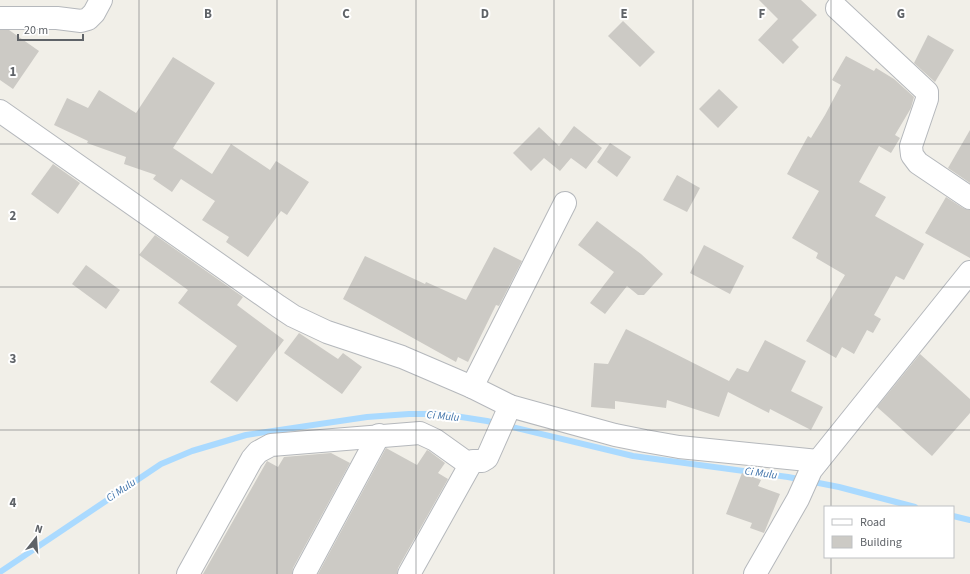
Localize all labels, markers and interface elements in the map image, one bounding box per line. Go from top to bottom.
text: B [204,5,212,23]
text: C [342,5,350,23]
text: D [481,5,489,23]
text: E [620,5,628,23]
text: F [759,5,766,23]
text: G [897,5,905,23]
scale bar [18,16,83,42]
text: 20 m [24,22,48,39]
text: 1 [10,63,17,81]
text: 2 [10,207,17,225]
text: 3 [10,350,17,368]
water label: Ci Mulu [426,407,460,425]
water label: Ci Mulu [744,463,779,483]
water label: Ci Mulu [103,474,139,505]
text: 4 [10,494,17,512]
legend [824,506,954,558]
text: Road [860,514,886,531]
north arrow [16,518,56,558]
text: N [33,521,44,537]
text: Building [860,534,902,551]

